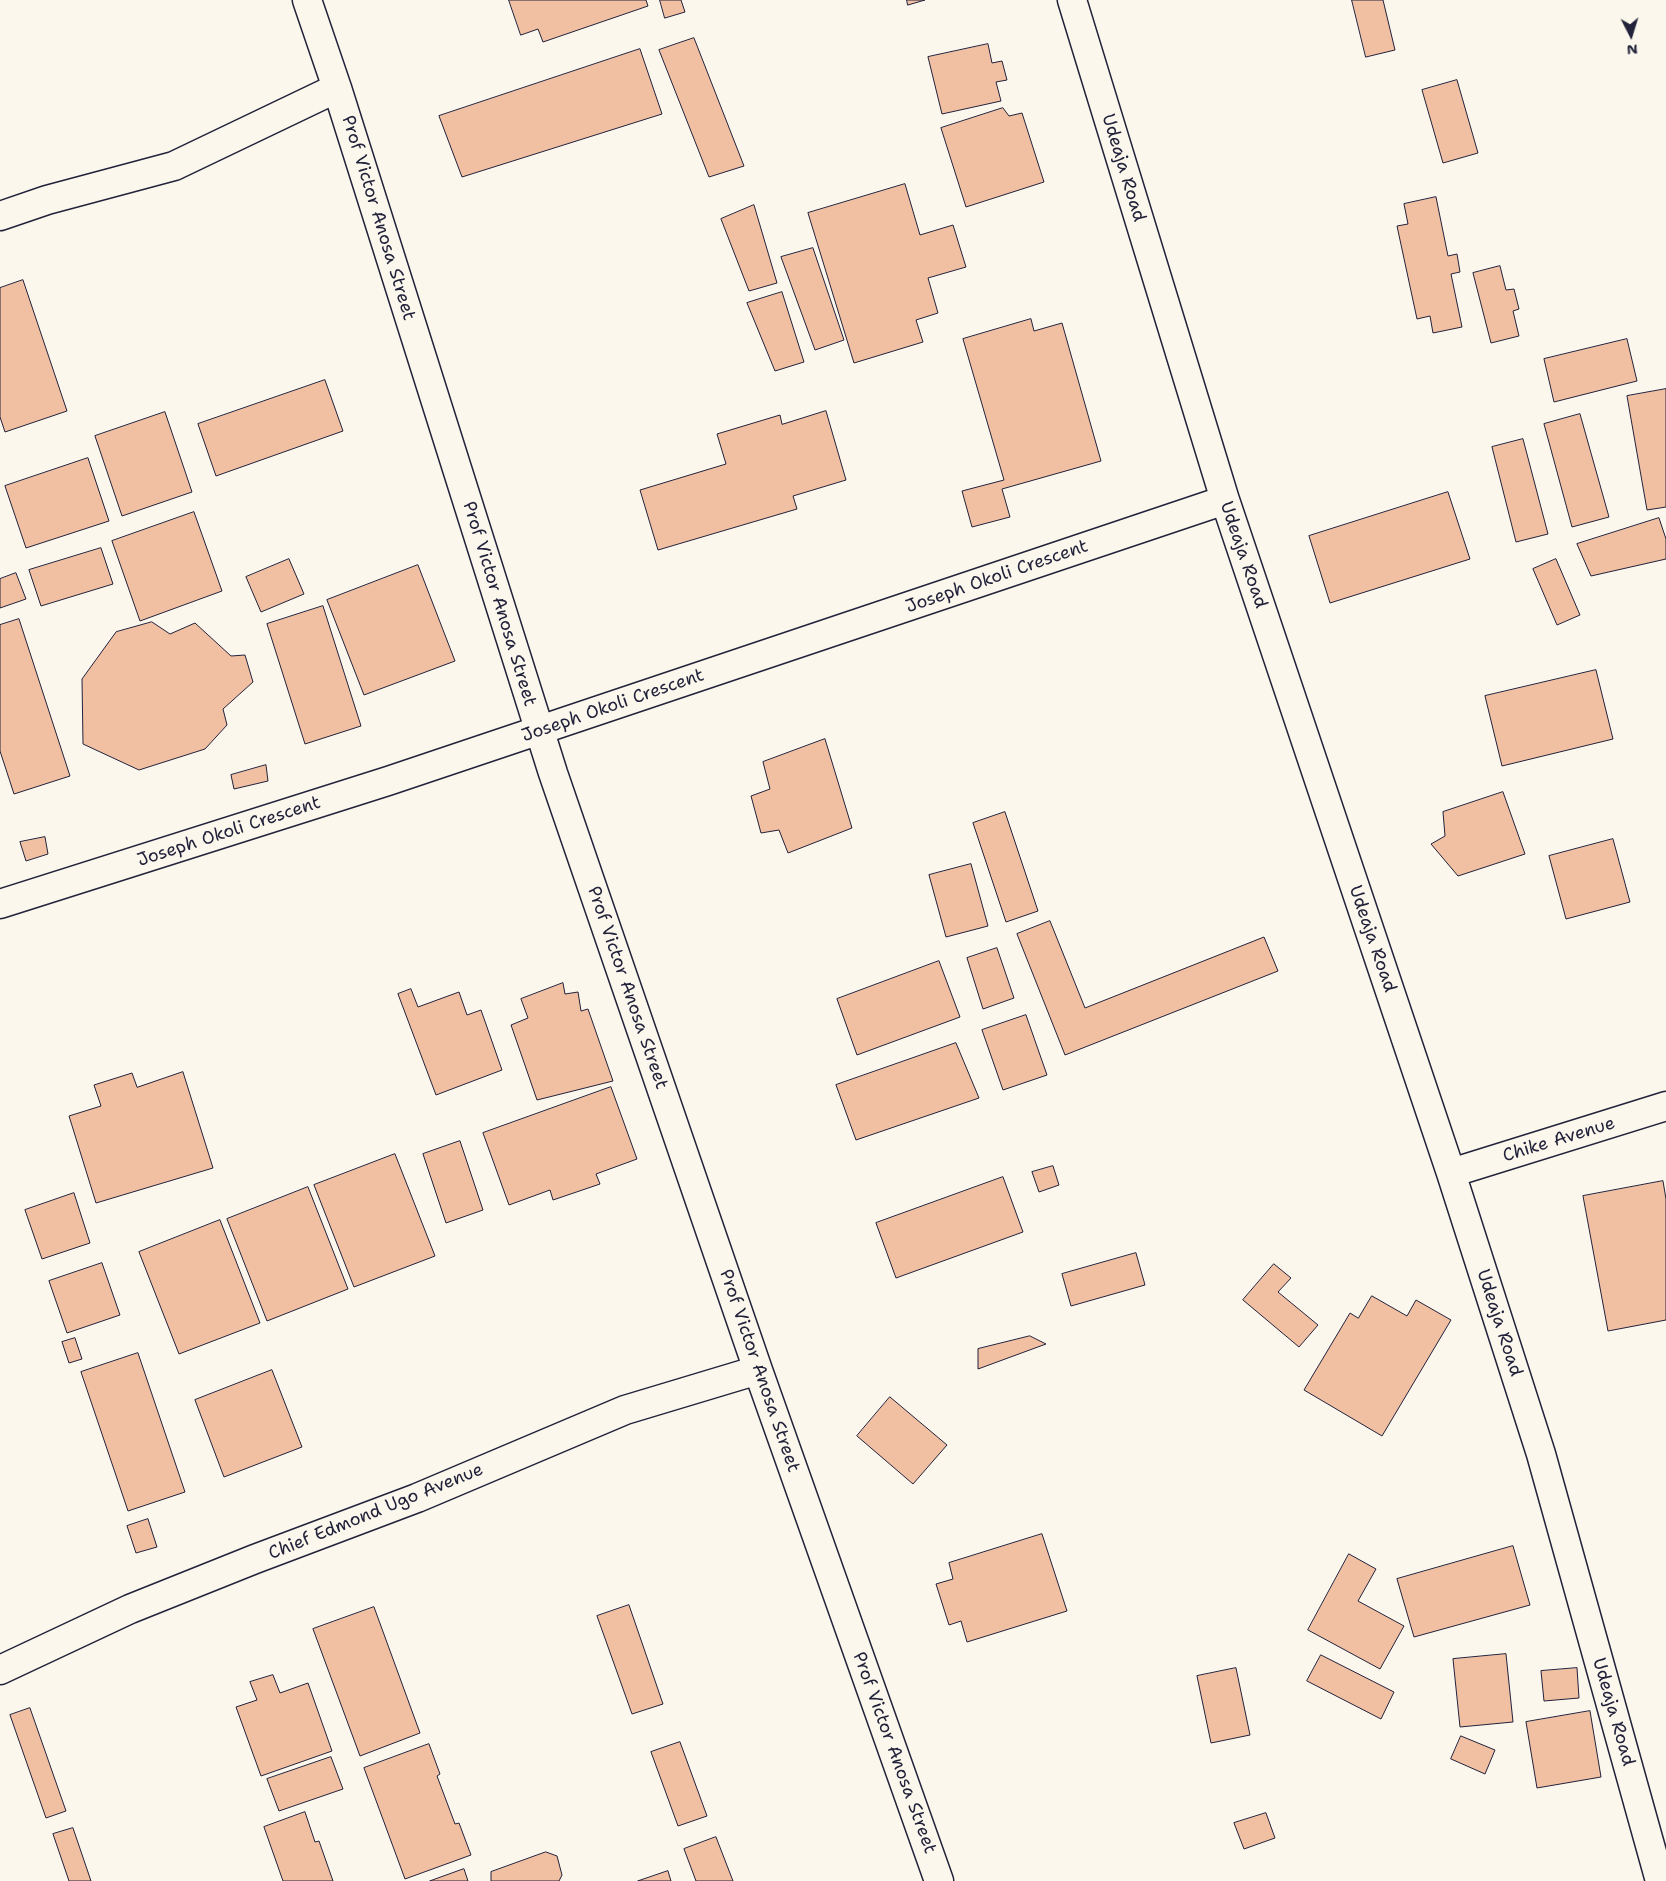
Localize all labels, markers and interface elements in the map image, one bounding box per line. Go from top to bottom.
north arrow [1606,10,1656,60]
text: N [1626,40,1639,59]
street label: Udeaja Road [1096,112,1150,224]
street label: Prof Victor Anosa Street [337,113,419,323]
street label: Prof Victor Anosa Street [458,499,540,709]
street label: Udeaja Road [1215,499,1271,611]
street label: Joseph Okoli Crescent [903,536,1091,618]
street label: Joseph Okoli Crescent [519,665,707,747]
street label: Joseph Okoli Crescent [135,792,323,872]
street label: Udeaja Road [1344,883,1400,995]
street label: Prof Victor Anosa Street [582,884,672,1092]
street label: Chike Avenue [1500,1113,1618,1167]
street label: Prof Victor Anosa Street [714,1267,804,1475]
street label: Udeaja Road [1472,1267,1526,1379]
street label: Chief Edmond Ugo Avenue [266,1459,486,1565]
street label: Prof Victor Anosa Street [847,1649,941,1857]
street label: Udeaja Road [1587,1655,1639,1769]

